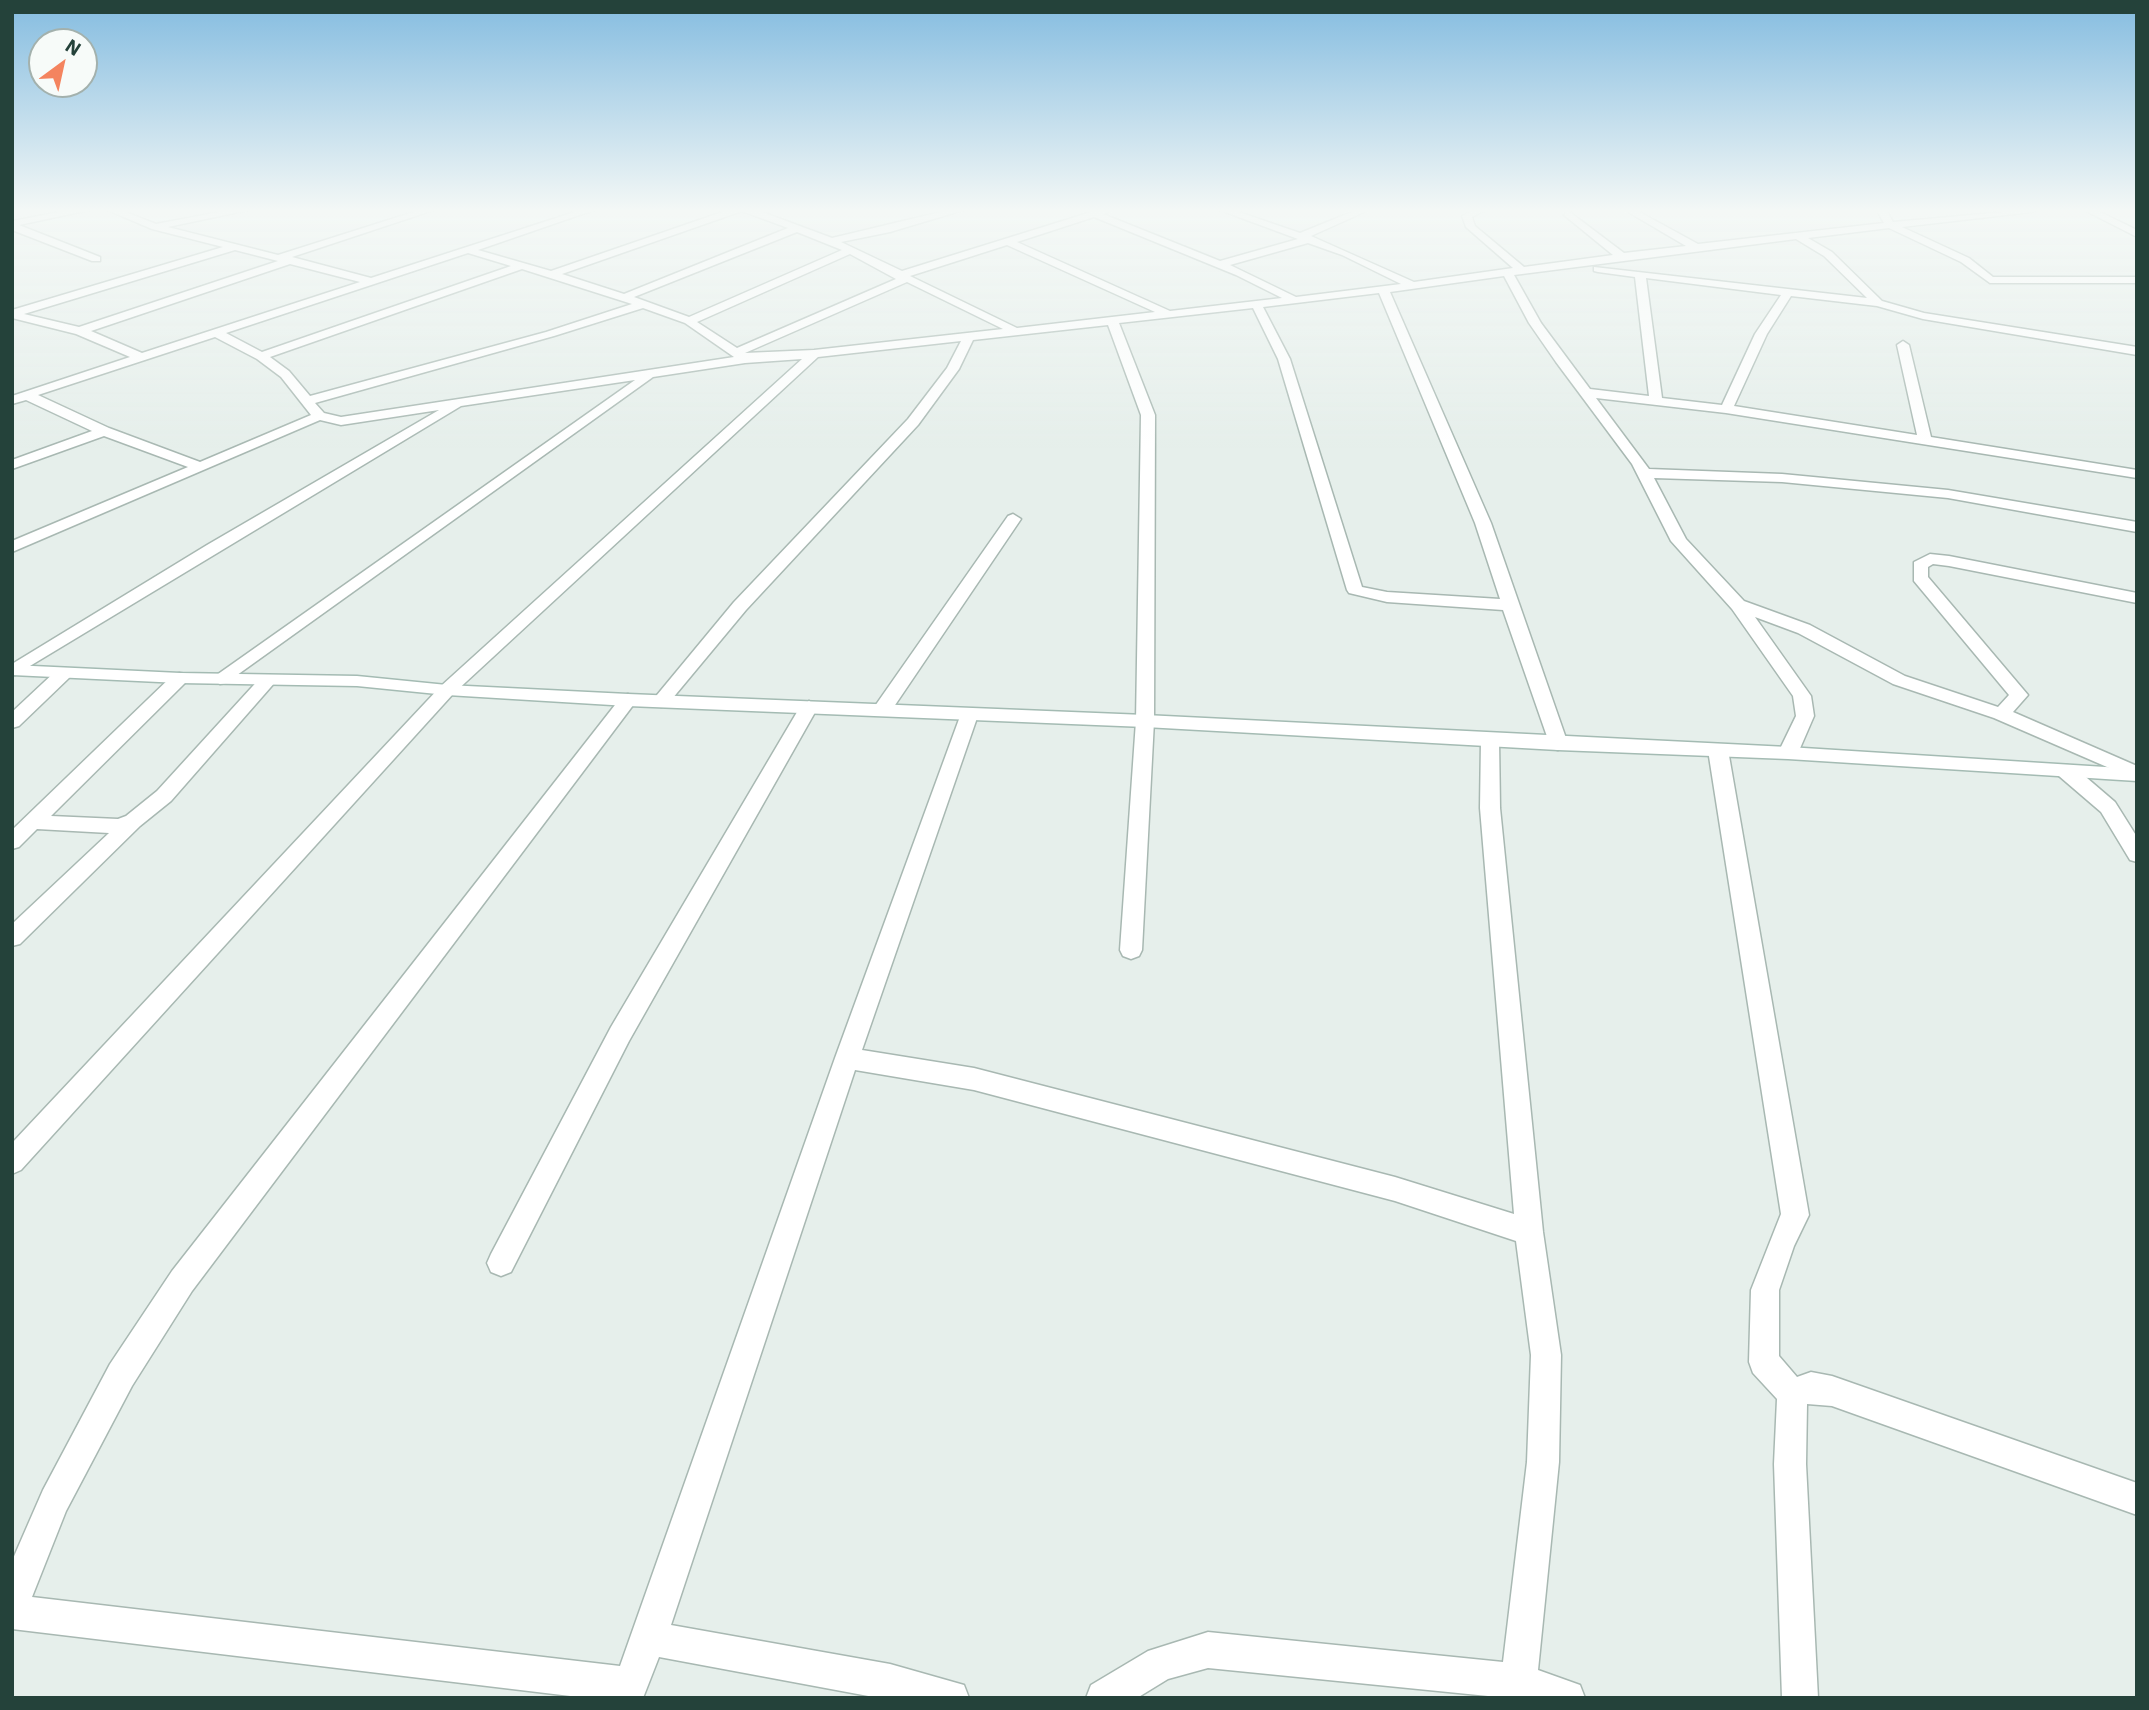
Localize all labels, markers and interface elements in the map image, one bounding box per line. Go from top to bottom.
north arrow [28,28,98,98]
text: N [61,33,86,61]

